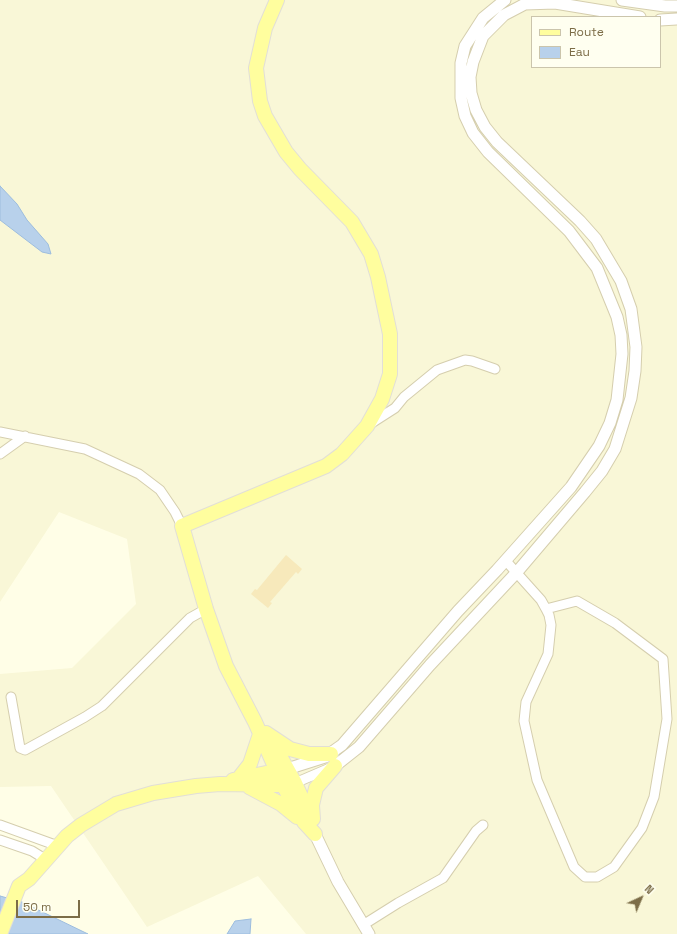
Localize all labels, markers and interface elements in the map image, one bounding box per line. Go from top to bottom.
legend [531,16,661,68]
text: Route [569,24,604,40]
text: Eau [569,44,590,60]
north arrow [621,878,661,918]
text: N [642,882,657,897]
scale bar [18,892,82,918]
text: 50 m [23,899,51,915]

